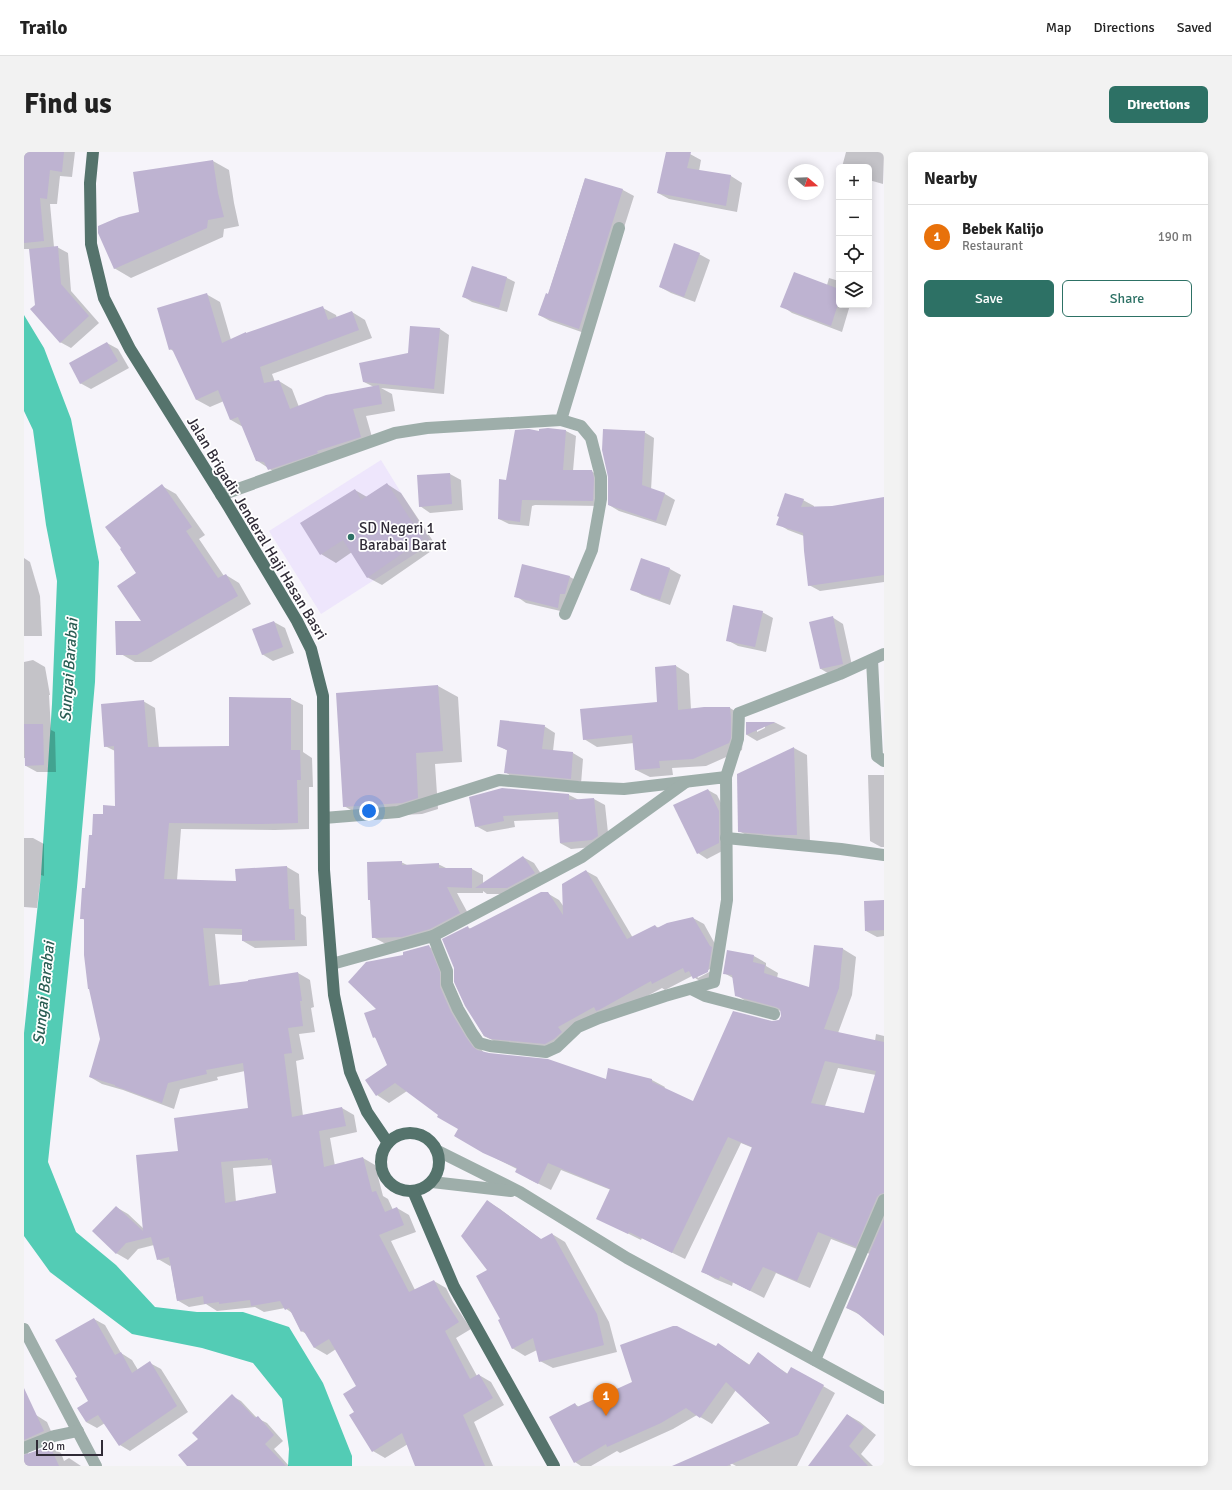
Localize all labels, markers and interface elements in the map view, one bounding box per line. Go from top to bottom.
text: Trailo [20,16,67,40]
text: Map [1046,19,1072,36]
text: Directions [1094,19,1155,36]
text: Saved [1177,19,1212,36]
button: Directions [1109,86,1208,123]
text: Find us [24,87,112,121]
north arrow [788,164,824,200]
map controls [836,164,872,308]
button: + [836,164,872,200]
text: Nearby [924,168,977,189]
button: − [836,200,872,236]
text: Bebek Kalijo [962,220,1044,238]
text: 1 [933,229,941,245]
text: 190 m [1158,229,1192,245]
button: locate [836,236,872,272]
text: Restaurant [962,238,1023,254]
button: layers [836,272,872,308]
button: Save [924,280,1054,317]
button: Share [1062,280,1192,317]
street label: Jalan Brigadir Jenderal Haji Hasan Basri [183,413,331,643]
place label: SD Negeri 1 Barabai Barat [359,519,446,554]
marker: SD Negeri 1 Barabai Barat [346,532,356,542]
water label: Sungai Barabai [55,616,83,722]
your location [359,801,379,821]
water label: Sungai Barabai [29,939,60,1045]
pin: 1 [593,1383,619,1416]
scale bar [36,1438,103,1457]
text: 20 m [42,1440,65,1453]

